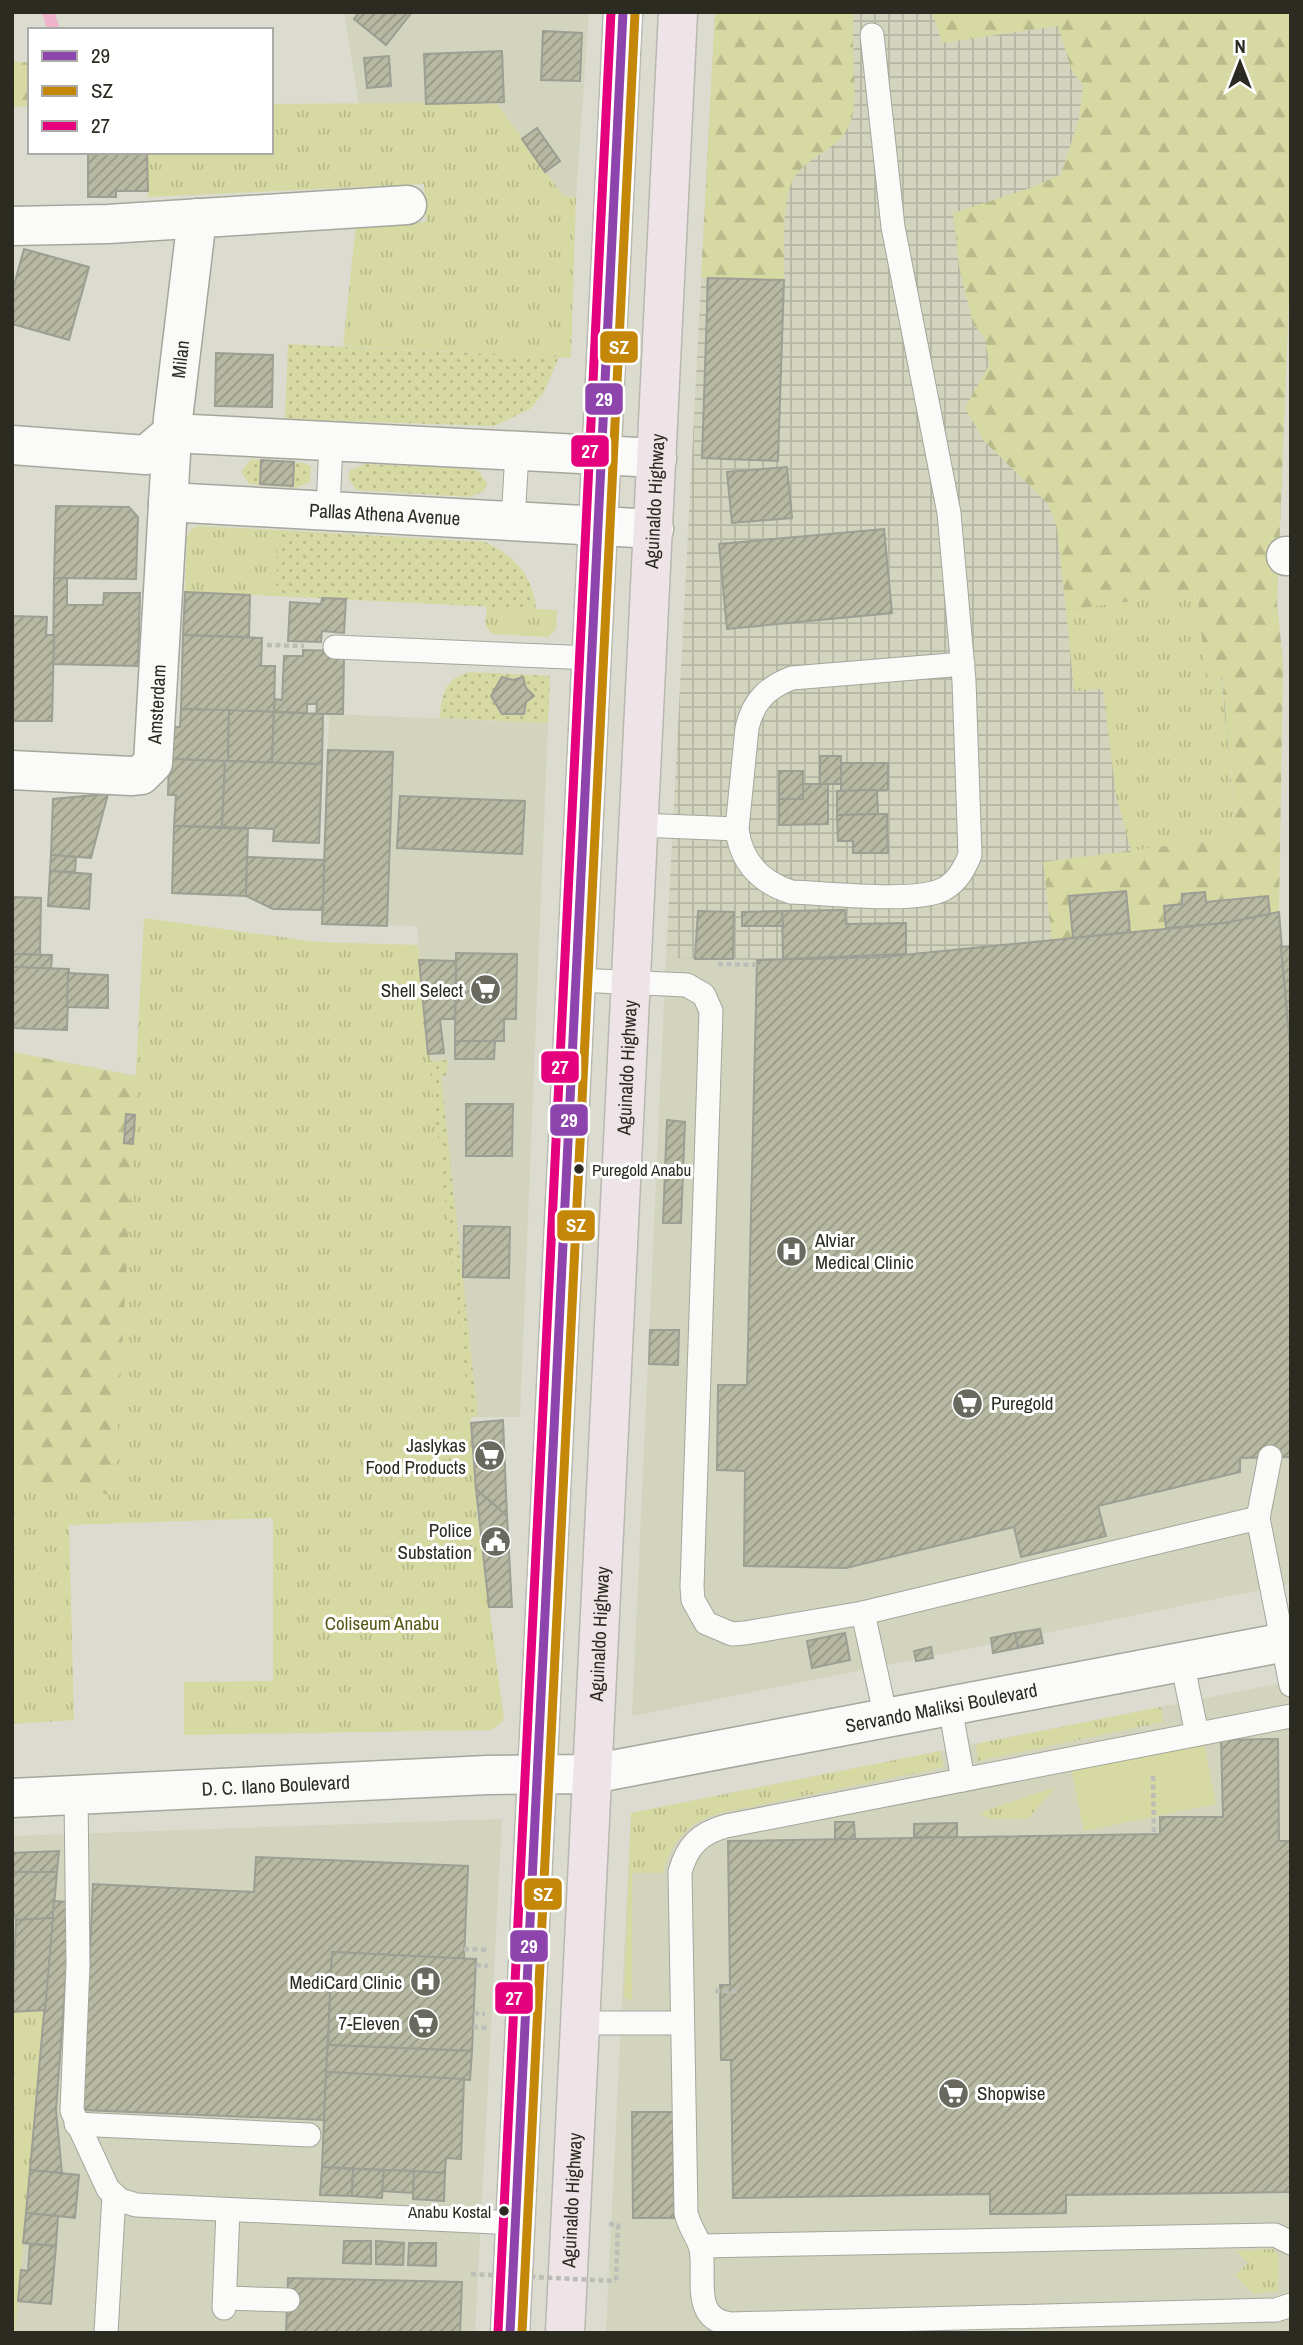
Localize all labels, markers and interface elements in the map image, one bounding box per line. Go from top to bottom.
legend [28,28,273,154]
north arrow [1205,28,1275,98]
text: N [1234,33,1246,59]
text: 29 [91,41,110,70]
text: SZ [91,76,113,105]
text: 27 [91,111,110,140]
line badge: SZ [599,330,639,364]
text: SZ [609,334,629,360]
street label: Milan [165,339,195,380]
line badge: 29 [584,382,624,416]
text: 29 [595,386,613,412]
street label: Aguinaldo Highway [638,433,670,570]
line badge: 27 [570,434,610,468]
text: 27 [581,438,599,464]
street label: Pallas Athena Avenue [308,497,461,531]
street label: Amsterdam [141,664,172,746]
supermarket icon: Shell Select [469,973,503,1007]
place label: Shell Select [381,977,464,1003]
street label: Aguinaldo Highway [610,999,643,1137]
line badge: 27 [540,1050,580,1084]
text: 27 [551,1054,569,1080]
line badge: 29 [549,1103,589,1137]
text: 29 [560,1107,578,1133]
place label: Puregold Anabu [592,1158,691,1181]
marker: Puregold Anabu [572,1162,586,1176]
line badge: SZ [556,1209,596,1242]
text: SZ [566,1212,586,1238]
place label: Alviar Medical Clinic [814,1227,914,1275]
hospital icon: Alviar Medical Clinic [775,1234,809,1268]
supermarket icon: Puregold [951,1386,985,1420]
place label: Puregold [991,1390,1053,1416]
place label: Jaslykas Food Products [365,1432,466,1480]
supermarket icon: Jaslykas Food Products [472,1439,506,1473]
place label: Police Substation [398,1517,472,1565]
public building icon: Police Substation [478,1524,512,1558]
street label: Aguinaldo Highway [583,1565,615,1703]
park label: Coliseum Anabu [325,1610,439,1636]
street label: Servando Maliksi Boulevard [843,1677,1039,1739]
street label: D. C. Ilano Boulevard [201,1769,350,1802]
line badge: SZ [523,1877,563,1911]
text: SZ [533,1881,553,1907]
line badge: 29 [509,1929,549,1963]
text: 29 [520,1933,538,1959]
hospital icon: MediCard Clinic [408,1965,442,1999]
place label: MediCard Clinic [289,1969,402,1995]
line badge: 27 [494,1981,534,2015]
text: 27 [505,1985,523,2011]
supermarket icon: 7-Eleven [406,2006,440,2040]
place label: 7-Eleven [339,2010,400,2036]
supermarket icon: Shopwise [937,2076,971,2110]
place label: Shopwise [977,2080,1045,2106]
street label: Aguinaldo Highway [555,2132,588,2269]
place label: Anabu Kostal [407,2200,491,2223]
marker: Anabu Kostal [497,2204,511,2218]

